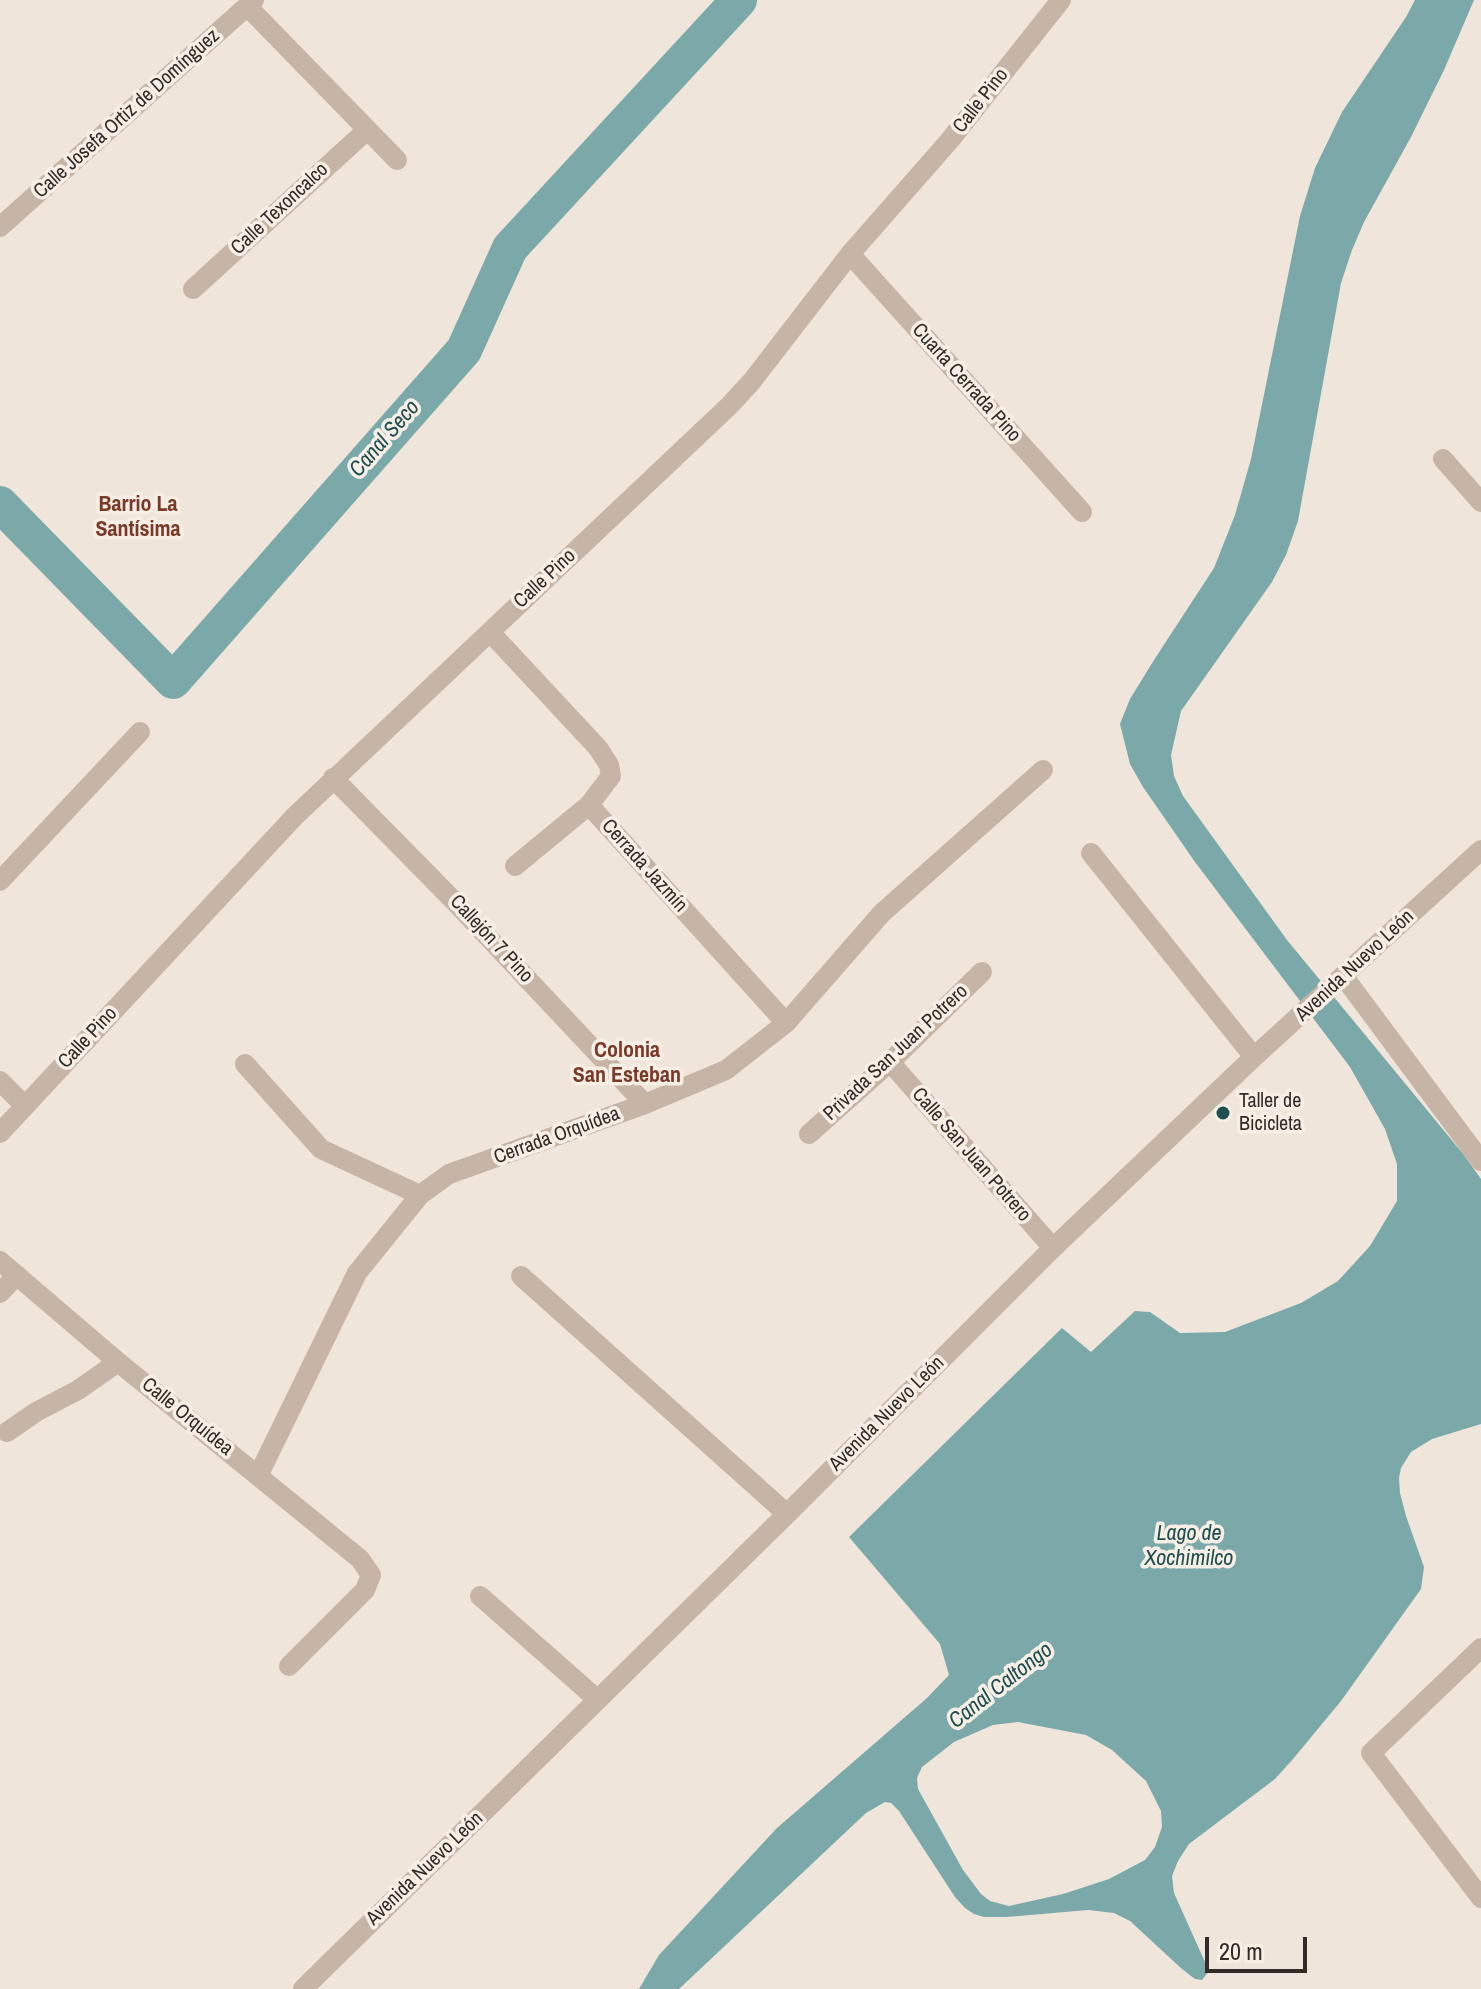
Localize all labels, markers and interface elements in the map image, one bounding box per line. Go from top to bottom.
street label: Calle Josefa Ortiz de Domínguez [29,24,225,204]
street label: Calle Pino [948,64,1014,138]
street label: Calle Texoncalco [226,158,334,260]
street label: Cuarta Cerrada Pino [906,319,1026,447]
water label: Canal Seco [344,395,426,483]
district label: Barrio La Santísima [95,492,181,544]
street label: Calle Pino [509,544,581,614]
street label: Cerrada Jazmín [596,815,692,917]
street label: Callejón 7 Pino [444,890,538,988]
street label: Avenida Nuevo León [1291,905,1419,1027]
street label: Privada San Juan Potrero [819,980,973,1126]
street label: Calle Pino [53,1002,123,1074]
district label: Colonia San Esteban [573,1038,681,1090]
street label: Calle San Juan Potrero [906,1083,1036,1227]
place label: Taller de Bicicleta [1239,1090,1302,1137]
street label: Cerrada Orquídea [491,1102,623,1170]
marker: Taller de Bicicleta [1214,1104,1232,1122]
street label: Avenida Nuevo León [824,1351,950,1477]
street label: Calle Orquídea [137,1373,237,1461]
water label: Lago de Xochimilco [1145,1521,1233,1572]
water label: Canal Caltongo [944,1637,1058,1735]
street label: Avenida Nuevo León [362,1807,488,1931]
scale bar [1209,1921,1311,1971]
text: 20 m [1219,1935,1263,1967]

